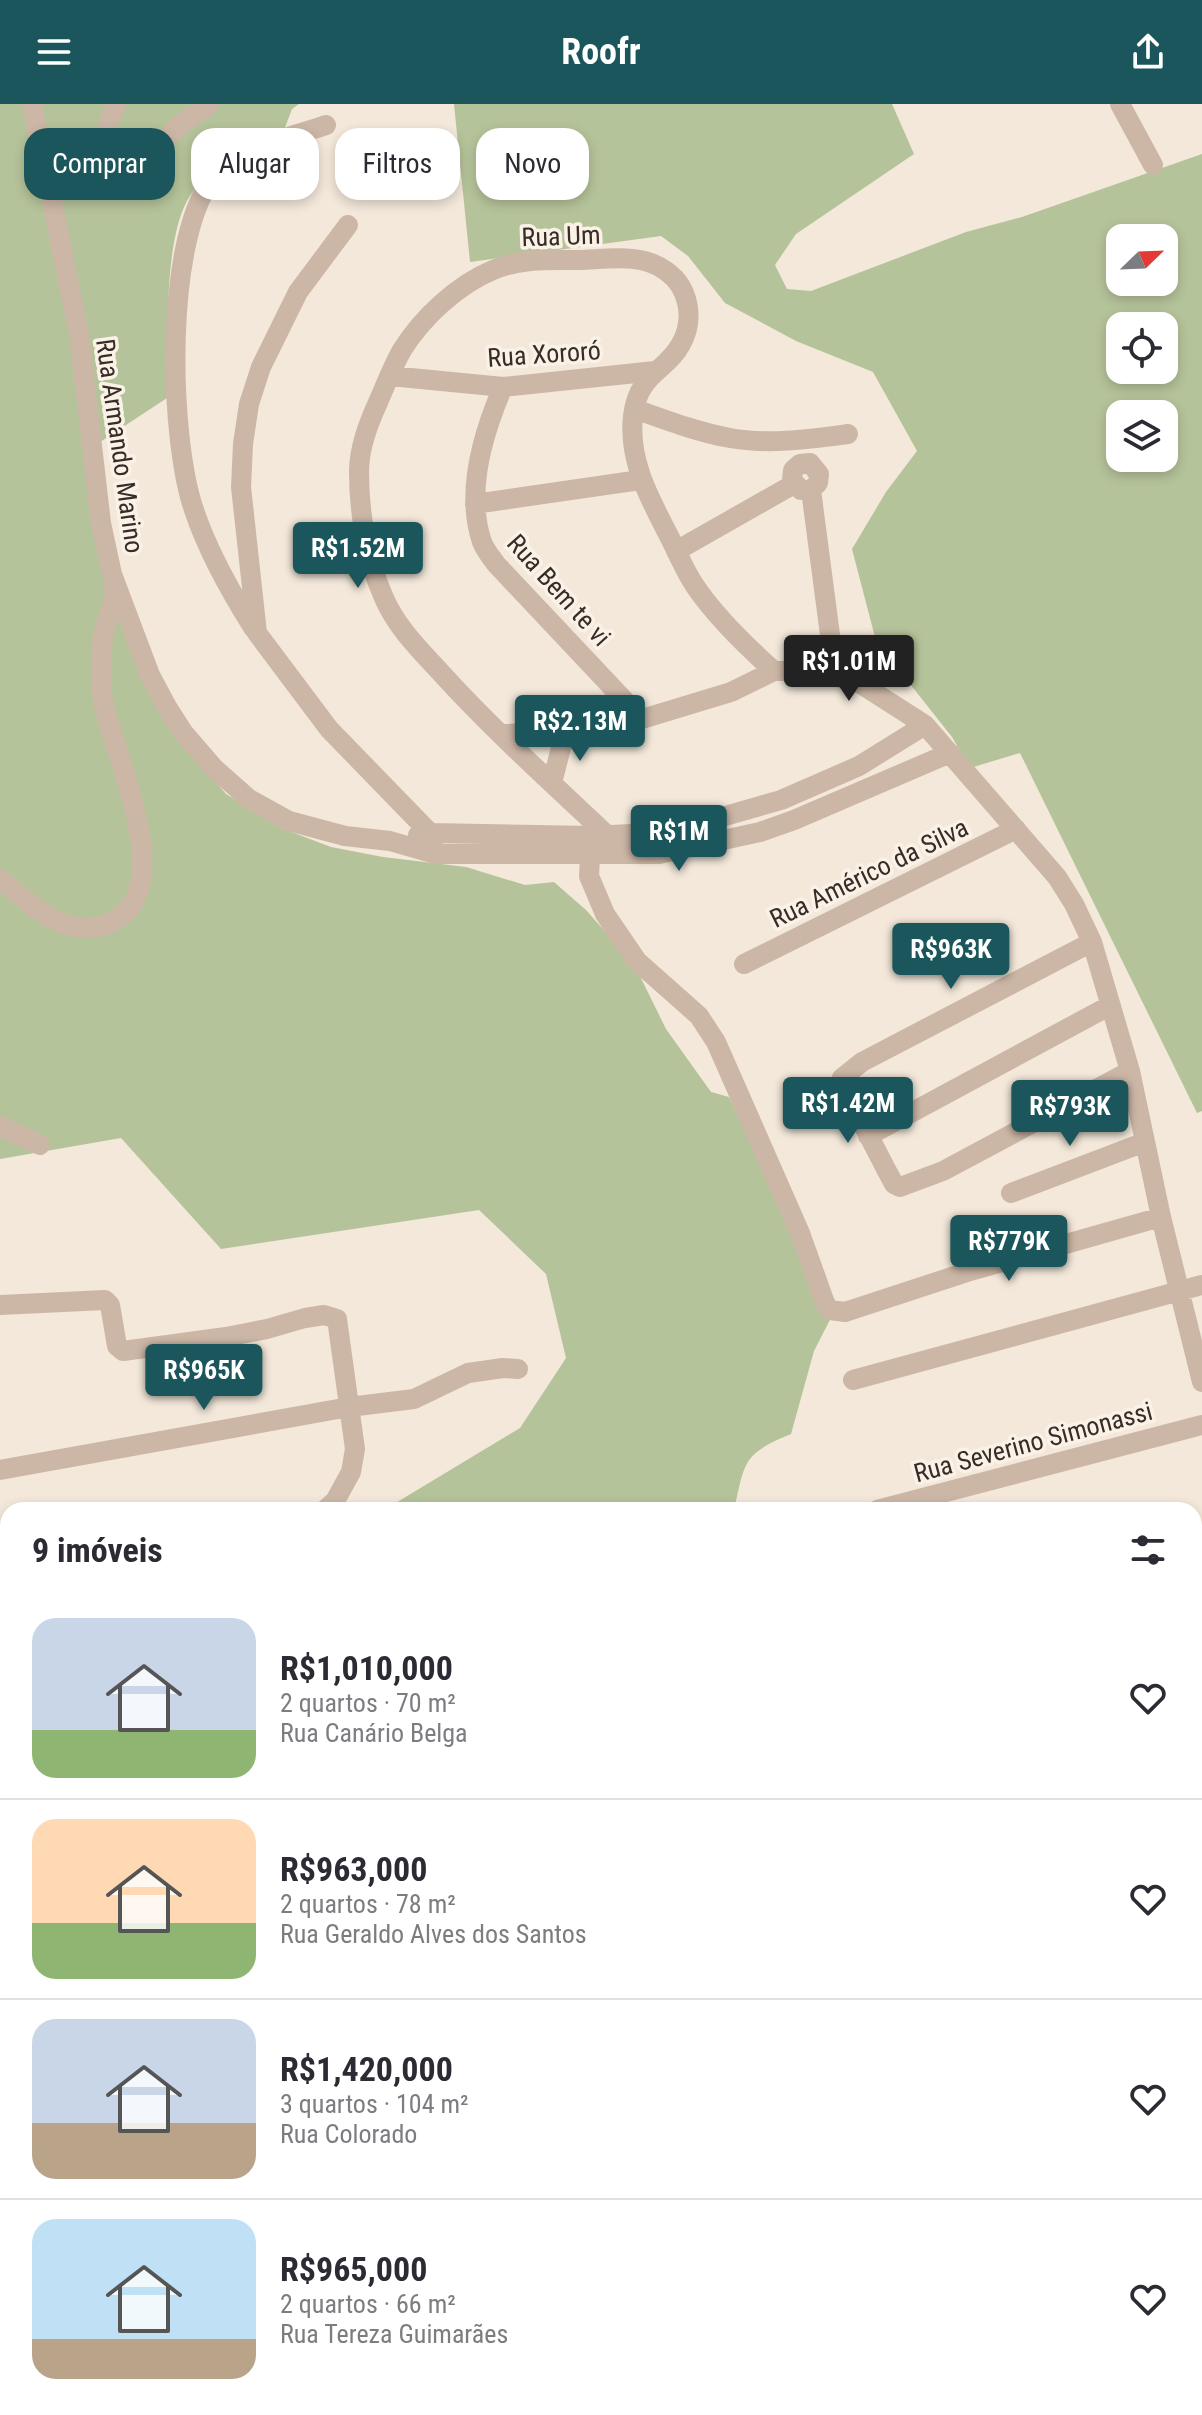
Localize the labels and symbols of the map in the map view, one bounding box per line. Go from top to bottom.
street label: Rua Um [521,220,601,252]
north arrow [1106,224,1178,296]
street label: Rua Xororó [486,335,602,373]
street label: Rua Armando Marino [90,337,150,555]
pin: R$1.52M [284,522,432,590]
street label: Rua Bem te vi [501,528,617,652]
pin: R$1.01M [775,635,923,703]
pin: R$2.13M [506,695,654,763]
pin: R$1M [632,805,726,873]
street label: Rua Américo da Silva [765,812,973,934]
pin: R$963K [886,923,1016,991]
pin: R$1.42M [774,1077,922,1145]
pin: R$793K [1005,1080,1135,1148]
pin: R$779K [944,1215,1074,1283]
pin: R$965K [139,1344,269,1412]
street label: Rua Severino Simonassi [910,1396,1156,1488]

